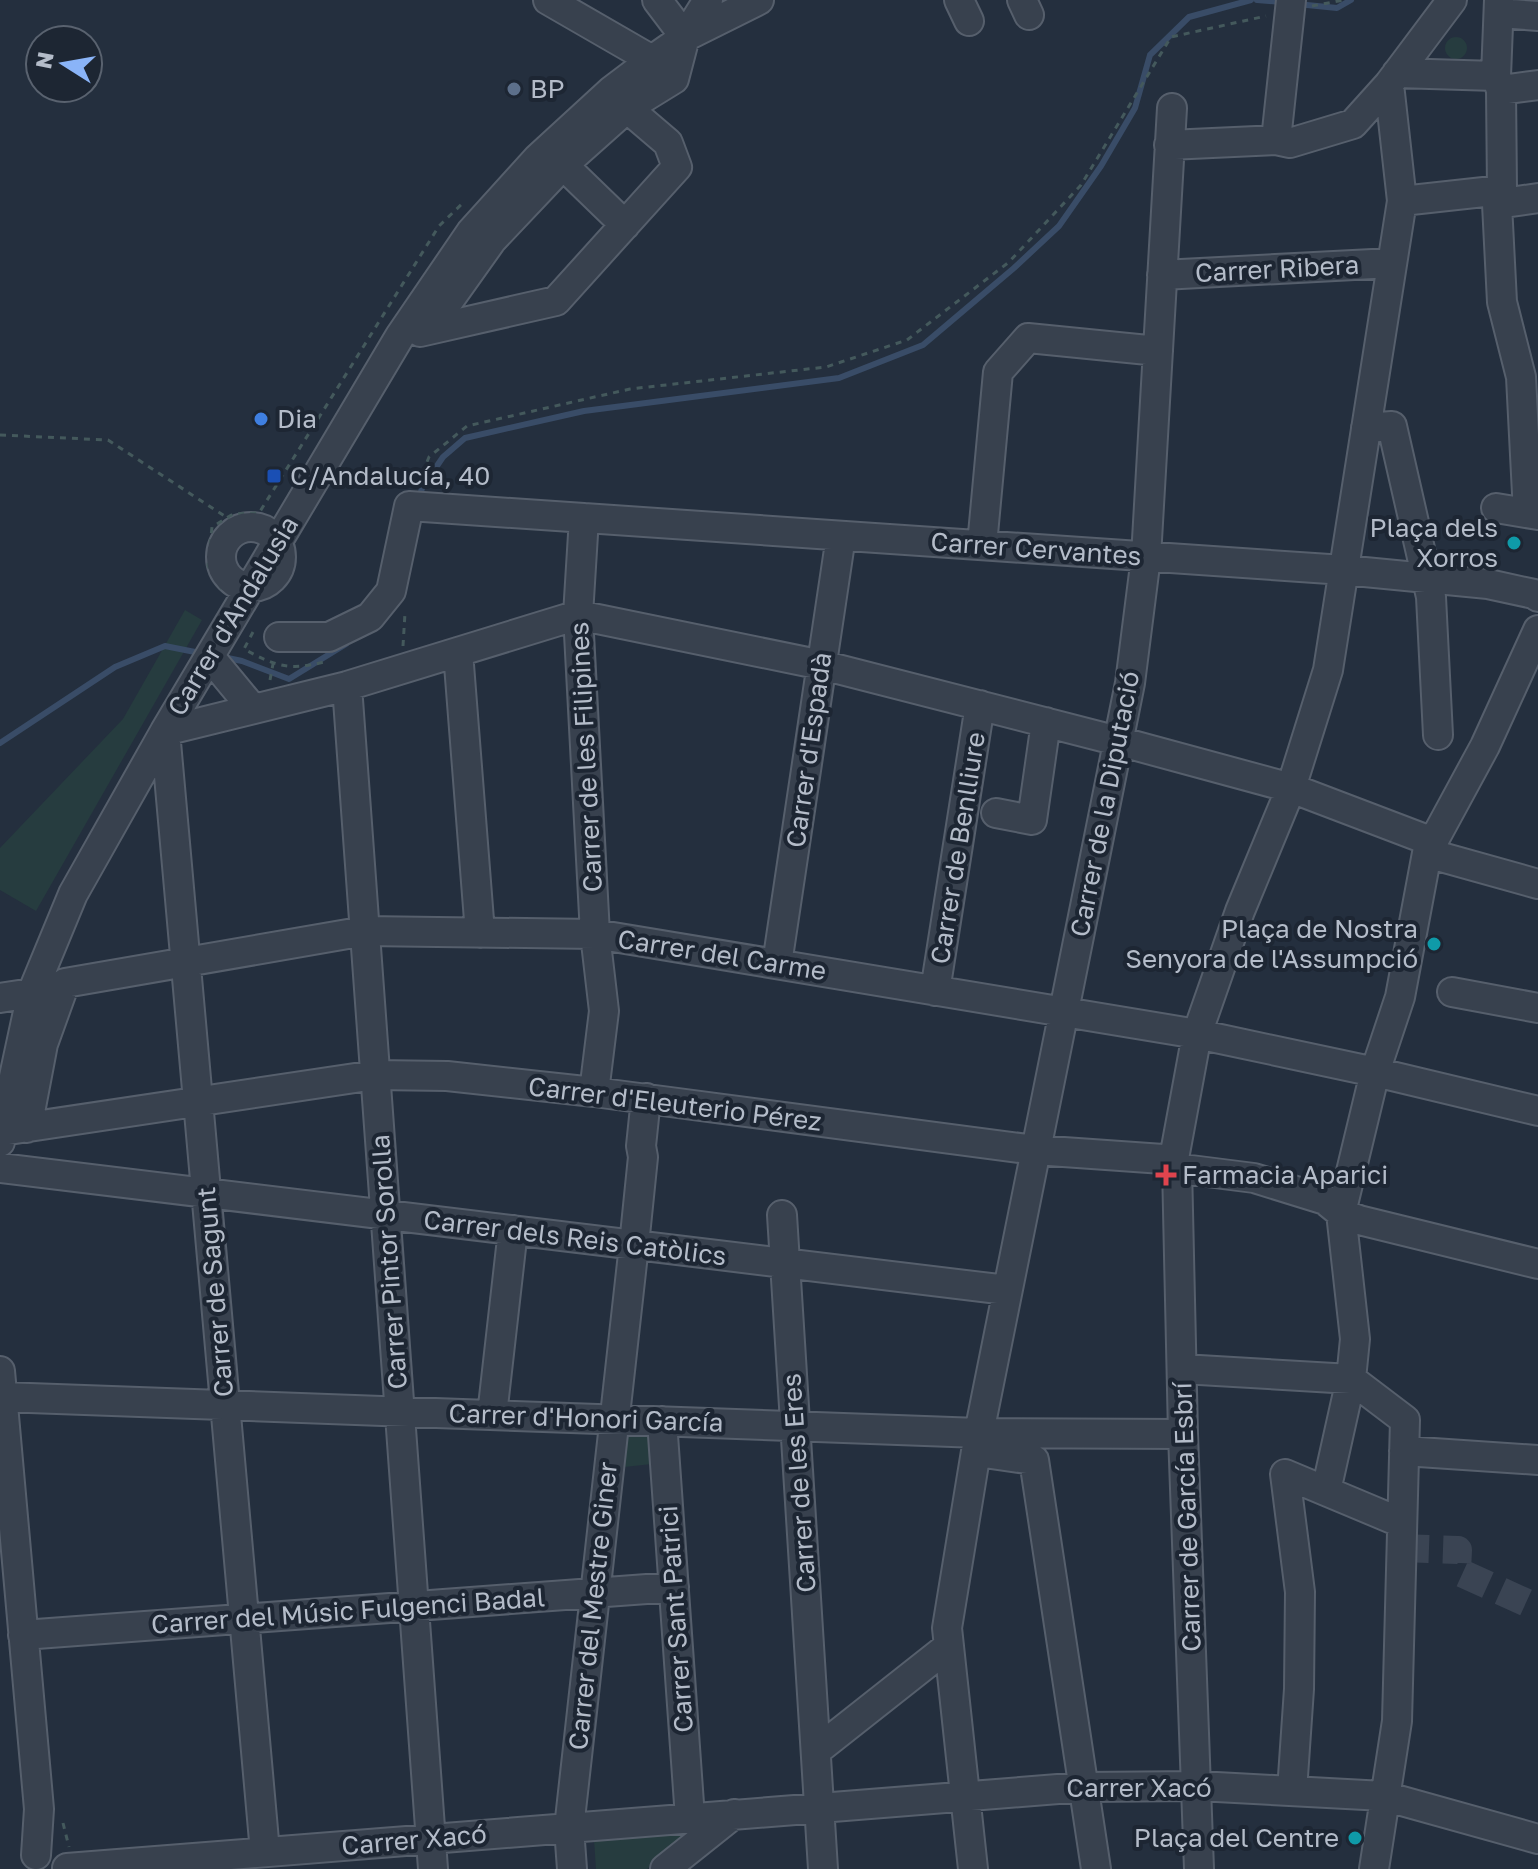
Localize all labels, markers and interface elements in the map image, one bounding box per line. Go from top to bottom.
north arrow [24,24,104,104]
text: N [29,49,59,71]
place label: BP [530,73,564,104]
marker: BP [505,80,523,98]
street label: Carrer Ribera [1194,249,1360,288]
place label: Dia [277,403,317,434]
marker: Dia [252,410,270,428]
place label: C/Andalucía, 40 [290,460,490,491]
marker: C/Andalucía, 40 [265,467,283,485]
street label: Carrer d'Andalusia [161,510,304,721]
place label: Plaça dels Xorros [1369,512,1498,573]
street label: Carrer Cervantes [930,526,1142,571]
marker: Plaça dels Xorros [1505,534,1523,552]
street label: Carrer de les Filipines [563,621,608,893]
street label: Carrer d'Espadà [779,650,838,850]
street label: Carrer de la Diputació [1064,668,1145,939]
street label: Carrer de Benlliure [924,730,991,966]
place label: Plaça de Nostra Senyora de l'Assumpció [1125,913,1418,974]
street label: Carrer del Carme [616,923,829,986]
marker: Plaça de Nostra Senyora de l'Assumpció [1425,935,1443,953]
street label: Carrer d'Eleuterio Pérez [527,1070,824,1137]
street label: Carrer Pintor Sorolla [364,1133,413,1391]
place label: Farmacia Aparici [1182,1159,1388,1190]
marker: Farmacia Aparici [1157,1166,1175,1184]
street label: Carrer de Sagunt [190,1186,239,1398]
street label: Carrer dels Reis Catòlics [422,1204,728,1271]
street label: Carrer de les Eres [775,1372,822,1594]
street label: Carrer de García Esbrí [1166,1380,1207,1652]
street label: Carrer d'Honori García [448,1397,724,1438]
street label: Carrer del Mestre Giner [562,1460,623,1752]
street label: Carrer Sant Patrici [652,1504,699,1734]
street label: Carrer del Músic Fulgenci Badal [150,1581,546,1640]
street label: Carrer Xacó [1066,1772,1212,1803]
street label: Carrer Xacó [340,1818,488,1861]
place label: Plaça del Centre [1134,1822,1339,1853]
marker: Plaça del Centre [1346,1829,1364,1847]

